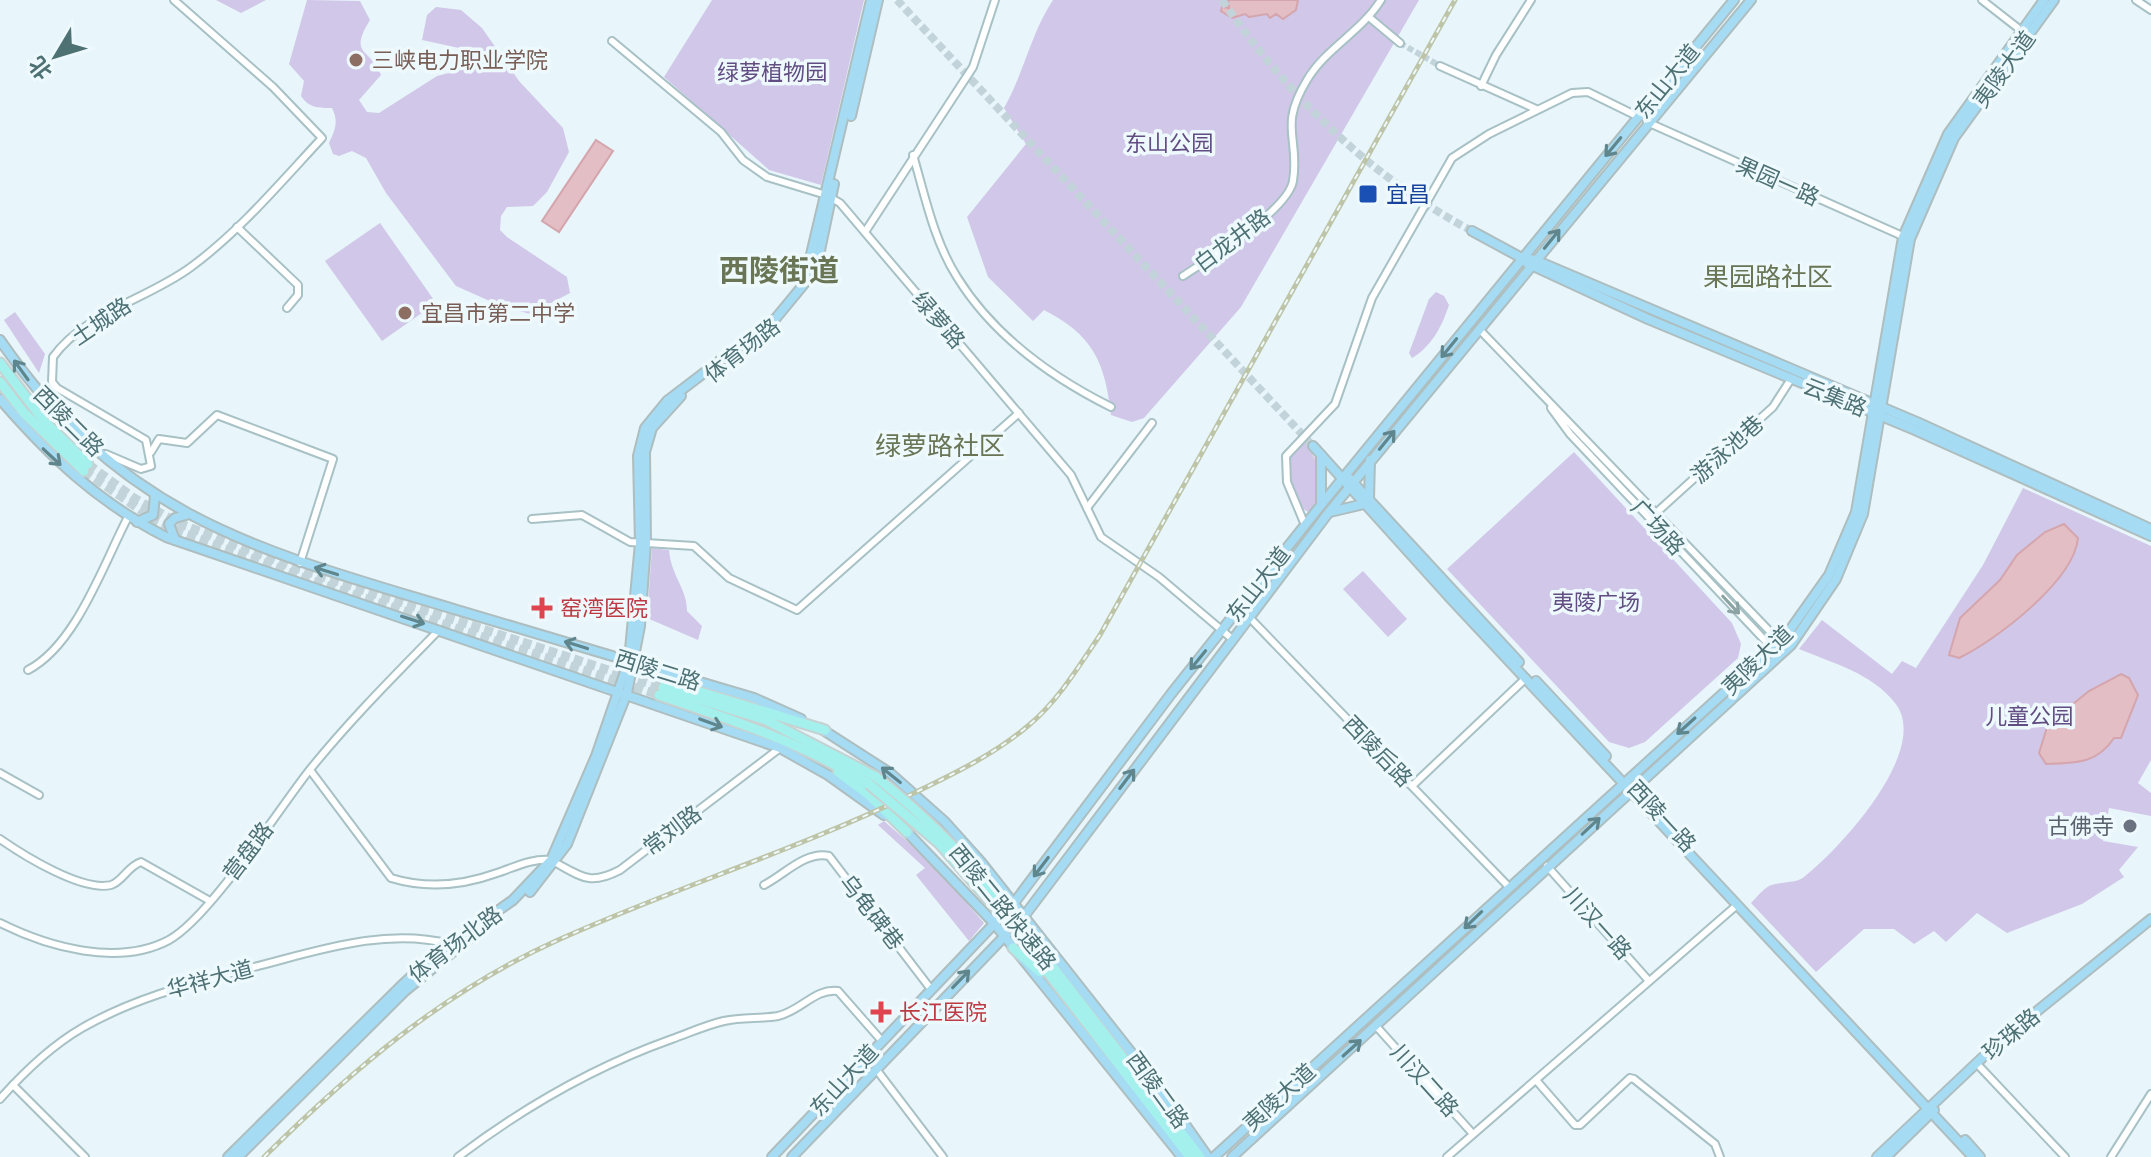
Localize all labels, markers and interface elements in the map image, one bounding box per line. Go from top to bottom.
north arrow [16,16,96,96]
street label: 夷陵大道 [1966,25,2041,113]
street label: 东山大道 [1628,37,1706,124]
place label: 三峡电力职业学院 [372,45,548,74]
text: 北 [22,51,58,86]
marker: 三峡电力职业学院 [347,51,365,69]
park label: 绿萝植物园 [717,57,827,86]
park label: 东山公园 [1125,128,1213,157]
one-way arrow [1604,136,1622,156]
street label: 果园一路 [1732,149,1824,212]
place label: 宜昌 [1386,179,1430,208]
marker: 宜昌 [1357,183,1379,205]
street label: 白龙井路 [1188,202,1276,278]
one-way arrow [1543,229,1561,249]
district label: 西陵街道 [719,250,839,289]
district label: 果园路社区 [1703,259,1833,293]
street label: 绿萝路 [907,285,972,354]
street label: 土城路 [65,290,136,351]
place label: 宜昌市第二中学 [421,298,575,327]
marker: 宜昌市第二中学 [396,304,414,322]
street label: 体育场路 [698,311,785,388]
one-way arrow [1440,337,1458,358]
one-way arrow [13,360,30,382]
street label: 云集路 [1799,371,1871,422]
street label: 西陵二路 [28,379,111,462]
street label: 游泳池巷 [1684,408,1769,489]
district label: 绿萝路社区 [875,428,1005,462]
one-way arrow [1378,429,1396,450]
one-way arrow [42,448,62,467]
street label: 广场路 [1625,493,1691,561]
street label: 东山大道 [1219,540,1296,627]
one-way arrow [314,563,340,578]
park label: 夷陵广场 [1552,587,1640,616]
place label: 窑湾医院 [560,593,648,622]
one-way arrow [1721,594,1740,614]
marker: 窑湾医院 [531,597,553,619]
one-way arrow [400,613,425,628]
street label: 夷陵大道 [1715,619,1798,701]
one-way arrow [563,637,589,652]
street label: 西陵二路 [612,643,704,696]
one-way arrow [1189,649,1207,669]
park label: 儿童公园 [1985,701,2073,730]
street label: 西陵后路 [1337,709,1419,792]
one-way arrow [1676,716,1697,735]
one-way arrow [698,717,723,732]
one-way arrow [881,766,902,784]
one-way arrow [1118,769,1135,790]
street label: 西陵一路 [1622,774,1703,858]
street label: 常刘路 [637,798,707,861]
place label: 古佛寺 [2048,811,2114,840]
street label: 营盘路 [216,816,279,886]
one-way arrow [1580,817,1600,835]
marker: 古佛寺 [2121,817,2139,835]
street label: 西陵二路快速路 [944,838,1063,976]
one-way arrow [1033,856,1050,877]
street label: 乌龟碑巷 [834,868,911,955]
street label: 川汉一路 [1558,880,1639,965]
street label: 体育场北路 [402,899,507,988]
one-way arrow [1464,910,1483,929]
street label: 华祥大道 [164,953,256,1004]
one-way arrow [952,969,971,989]
place label: 长江医院 [899,997,987,1026]
marker: 长江医院 [870,1001,892,1023]
street label: 珍珠路 [1976,1001,2045,1066]
street label: 川汉二路 [1385,1037,1466,1122]
street label: 东山大道 [803,1038,884,1122]
one-way arrow [1341,1039,1361,1057]
street label: 西陵二路 [1121,1046,1196,1134]
street label: 夷陵大道 [1236,1056,1321,1137]

